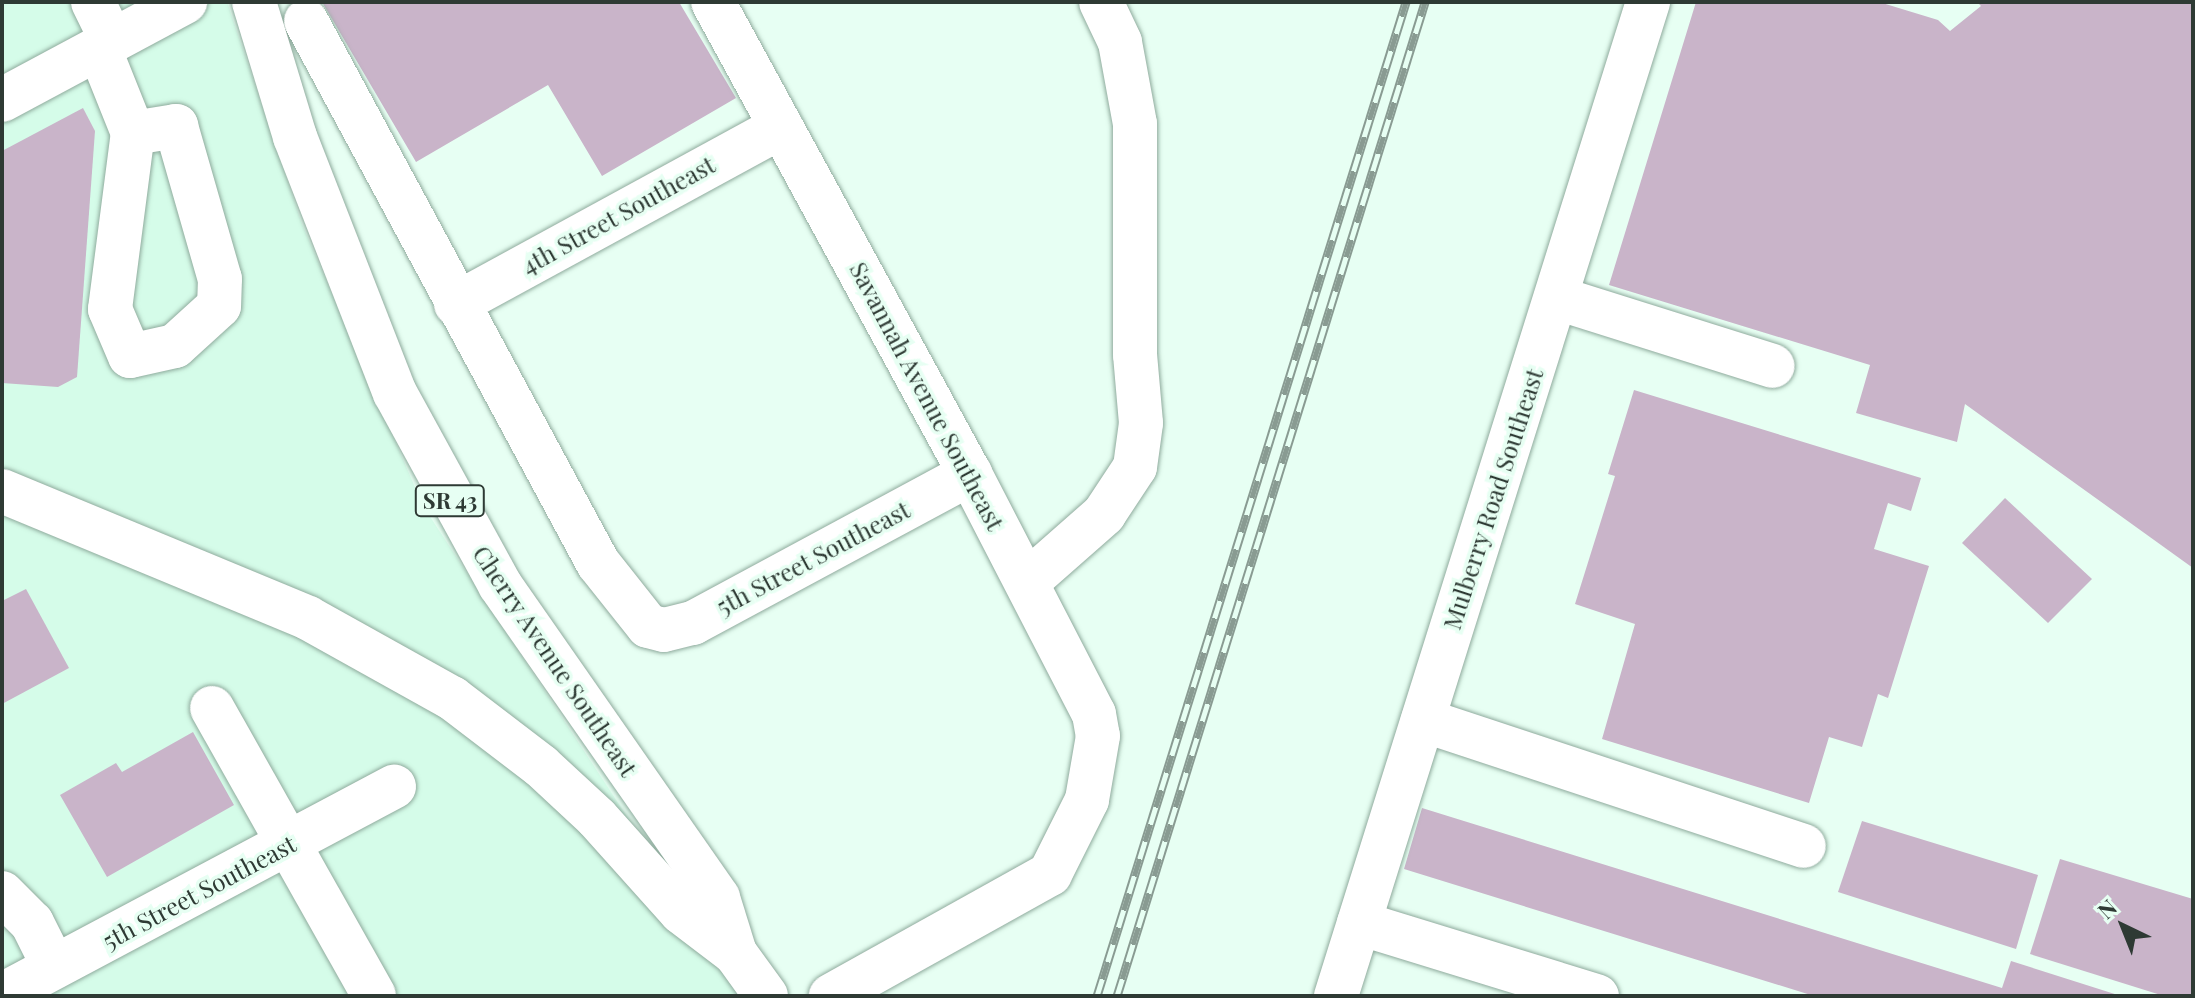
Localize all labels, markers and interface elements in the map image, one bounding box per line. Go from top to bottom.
street label: 4th Street Southeast [516,150,720,280]
street label: Savannah Avenue Southeast [844,257,1010,535]
street label: Mulberry Road Southeast [1437,365,1549,633]
road number: SR 43 [414,483,486,519]
street label: 5th Street Southeast [711,495,915,621]
street label: Cherry Avenue Southeast [467,540,643,782]
street label: 5th Street Southeast [97,829,301,955]
north arrow [2083,886,2163,966]
text: N [2091,892,2123,925]

